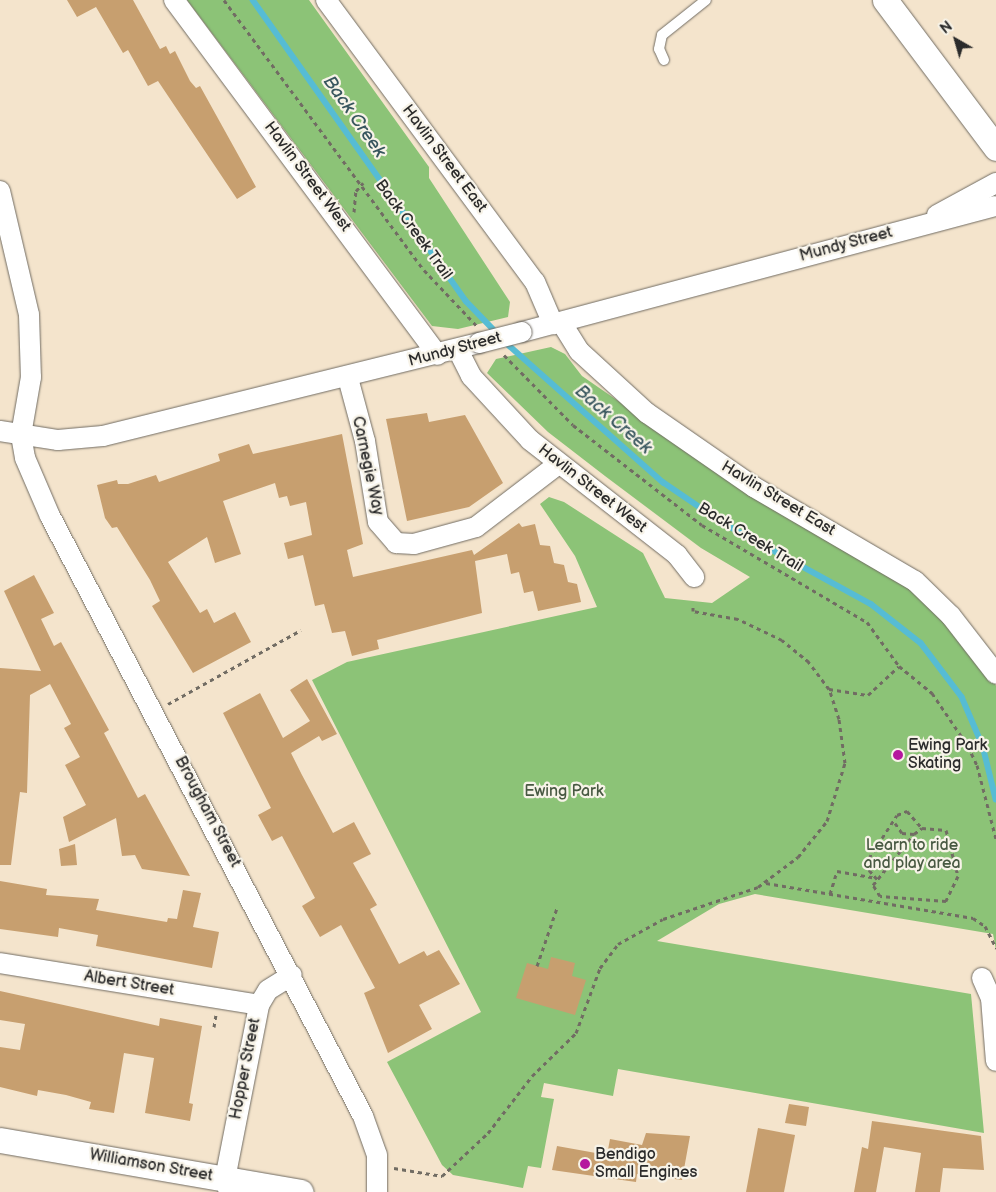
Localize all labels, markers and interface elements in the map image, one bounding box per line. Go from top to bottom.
north arrow [931,15,981,65]
text: N [937,18,956,38]
water label: Back Creek [318,72,390,162]
street label: Havlin Street East [397,101,491,217]
street label: Havlin Street West [259,118,355,236]
street label: Back Creek Trail [370,176,456,284]
street label: Mundy Street [797,223,895,267]
street label: Mundy Street [406,328,504,372]
water label: Back Creek [570,381,656,459]
street label: Carnegie Way [347,414,387,518]
street label: Havlin Street West [534,440,650,538]
street label: Havlin Street East [717,457,839,541]
street label: Back Creek Trail [694,499,806,577]
place label: Ewing Park Skating [908,736,987,774]
marker: Ewing Park Skating [892,749,904,761]
street label: Brougham Street [170,753,244,871]
park label: Ewing Park [524,782,604,802]
park label: Learn to ride and play area [863,836,961,874]
street label: Albert Street [83,967,175,1001]
street label: Hopper Street [227,1017,265,1121]
place label: Bendigo Small Engines [595,1145,697,1183]
street label: Williamson Street [88,1146,214,1186]
marker: Bendigo Small Engines [579,1158,591,1170]

